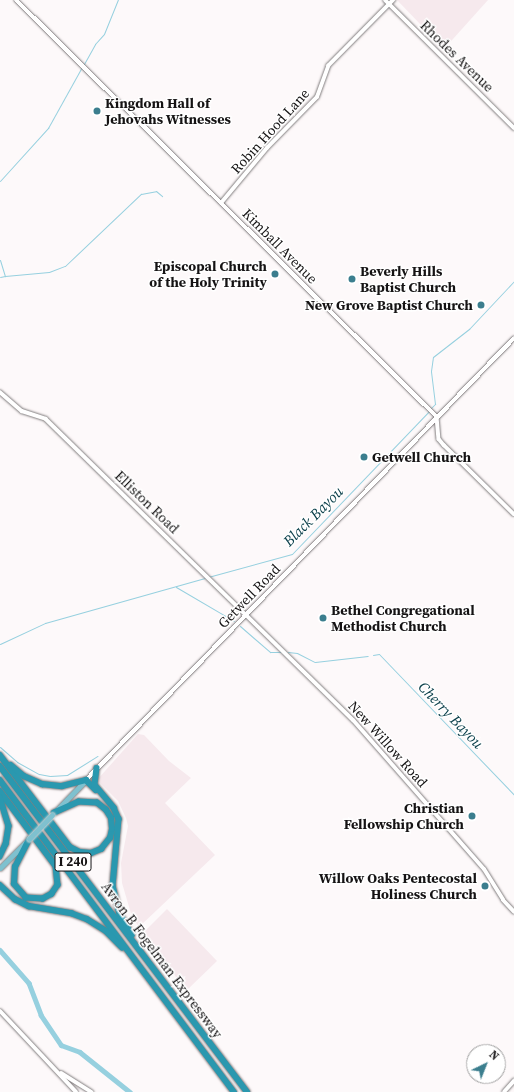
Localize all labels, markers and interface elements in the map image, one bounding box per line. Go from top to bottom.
street label: Rhodes Avenue [417,17,497,95]
street label: Robin Hood Lane [227,85,313,177]
place label: Kingdom Hall of Jehovahs Witnesses [105,95,231,128]
marker: Kingdom Hall of Jehovahs Witnesses [92,106,102,116]
street label: Kimball Avenue [239,205,321,287]
place label: Episcopal Church of the Holy Trinity [149,258,267,290]
place label: Beverly Hills Baptist Church [360,263,456,296]
marker: Episcopal Church of the Holy Trinity [270,269,280,279]
marker: Beverly Hills Baptist Church [347,274,357,284]
place label: New Grove Baptist Church [305,297,473,313]
marker: New Grove Baptist Church [476,300,486,310]
place label: Getwell Church [372,449,471,465]
marker: Getwell Church [359,452,369,462]
street label: Elliston Road [111,467,183,537]
water label: Black Bayou [279,482,347,550]
street label: Getwell Road [214,561,284,631]
place label: Bethel Congregational Methodist Church [331,602,475,634]
marker: Bethel Congregational Methodist Church [318,613,328,623]
water label: Cherry Bayou [415,678,487,752]
street label: New Willow Road [345,697,431,791]
place label: Christian Fellowship Church [344,800,464,832]
marker: Christian Fellowship Church [467,811,477,821]
road number: I 240 [54,851,92,873]
place label: Willow Oaks Pentecostal Holiness Church [319,870,477,902]
street label: Avron B Fogelman Expressway [98,879,226,1041]
marker: Willow Oaks Pentecostal Holiness Church [480,881,490,891]
north arrow [466,1044,506,1084]
text: N [486,1047,502,1064]

